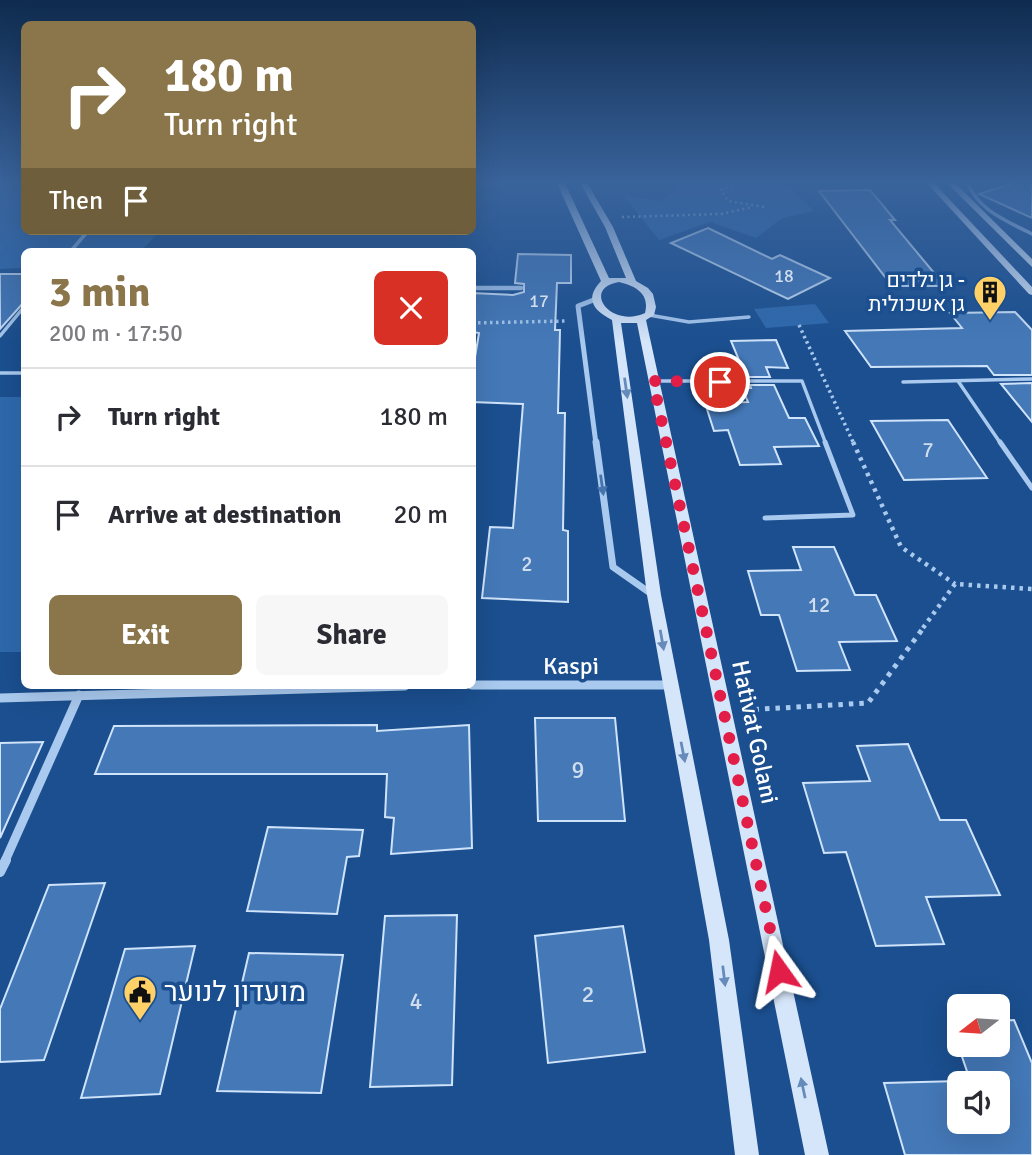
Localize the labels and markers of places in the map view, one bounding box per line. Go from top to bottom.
place label: גן ילדים - גן אשכולית [868,267,965,317]
building icon: גן ילדים - גן אשכולית [971,273,1009,322]
pin [690,352,750,412]
public building icon: מועדון לנוער [121,973,159,1022]
place label: מועדון לנוער [164,975,306,1009]

